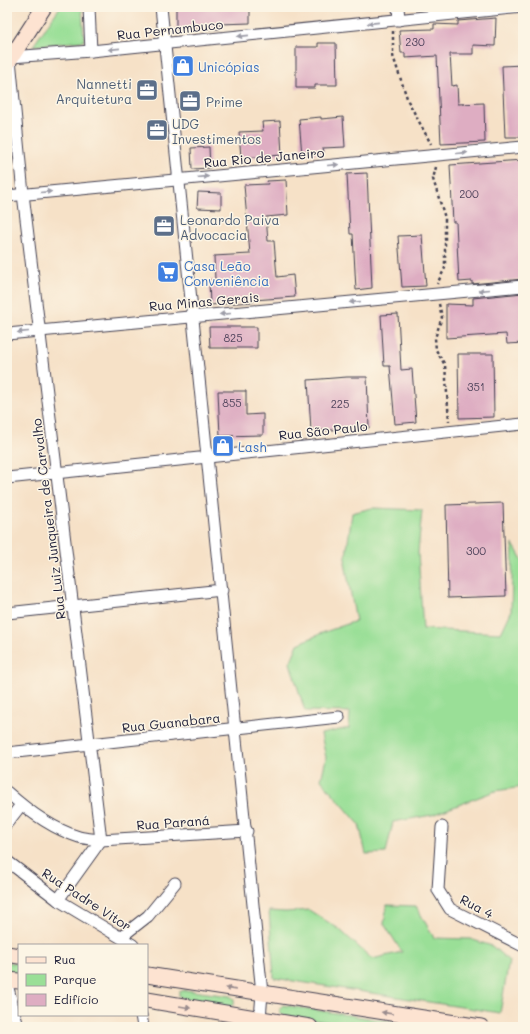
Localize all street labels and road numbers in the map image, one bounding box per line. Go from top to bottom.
street label: Rua Pernambuco [116,15,224,43]
street label: Rua Rio de Janeiro [203,143,325,171]
street label: Rua Minas Gerais [148,288,260,314]
street label: Rua Luiz Junqueira de Carvalho [27,417,69,620]
street label: Rua São Paulo [278,417,368,443]
street label: Rua Guanabara [121,708,221,736]
street label: Rua Paraná [136,811,210,833]
street label: Rua Padre Vitor [39,864,135,934]
street label: Rua 4 [457,890,497,922]

